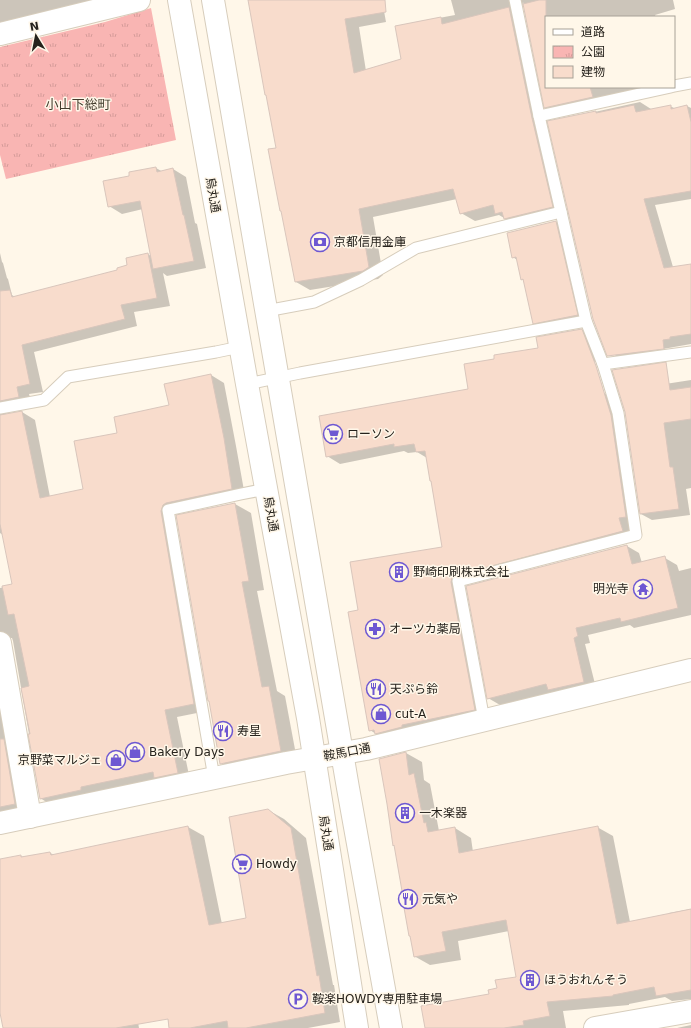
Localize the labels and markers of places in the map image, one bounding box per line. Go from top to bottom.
bank icon: 京都信用金庫 [309,231,331,253]
place label: 京都信用金庫 [334,235,406,249]
supermarket icon: ローソン [322,423,344,445]
place label: ローソン [347,427,395,441]
building icon: 野崎印刷株式会社 [388,561,410,583]
place label: 野崎印刷株式会社 [413,565,509,579]
temple icon: 明光寺 [632,578,654,600]
place label: 明光寺 [593,582,629,596]
pharmacy icon: オーツカ薬局 [364,618,386,640]
place label: オーツカ薬局 [389,622,461,636]
restaurant icon: 天ぷら鈴 [365,678,387,700]
place label: 天ぷら鈴 [390,682,438,696]
shop icon: cut-A [370,703,392,725]
place label: cut-A [395,707,427,721]
restaurant icon: 寿星 [212,720,234,742]
place label: 寿星 [237,724,261,738]
shop icon: Bakery Days [124,741,146,763]
place label: Bakery Days [149,745,224,759]
shop icon: 京野菜マルジェ [105,749,127,771]
place label: 京野菜マルジェ [18,753,102,767]
building icon: 一木楽器 [394,802,416,824]
place label: 一木楽器 [419,806,467,820]
supermarket icon: Howdy [231,853,253,875]
place label: Howdy [256,857,297,871]
restaurant icon: 元気や [397,888,419,910]
place label: 元気や [422,892,458,906]
building icon: ほうおれんそう [519,969,541,991]
place label: ほうおれんそう [544,973,628,987]
parking icon: 鞍楽HOWDY専用駐車場 [287,988,309,1010]
place label: 鞍楽HOWDY専用駐車場 [312,992,442,1006]

